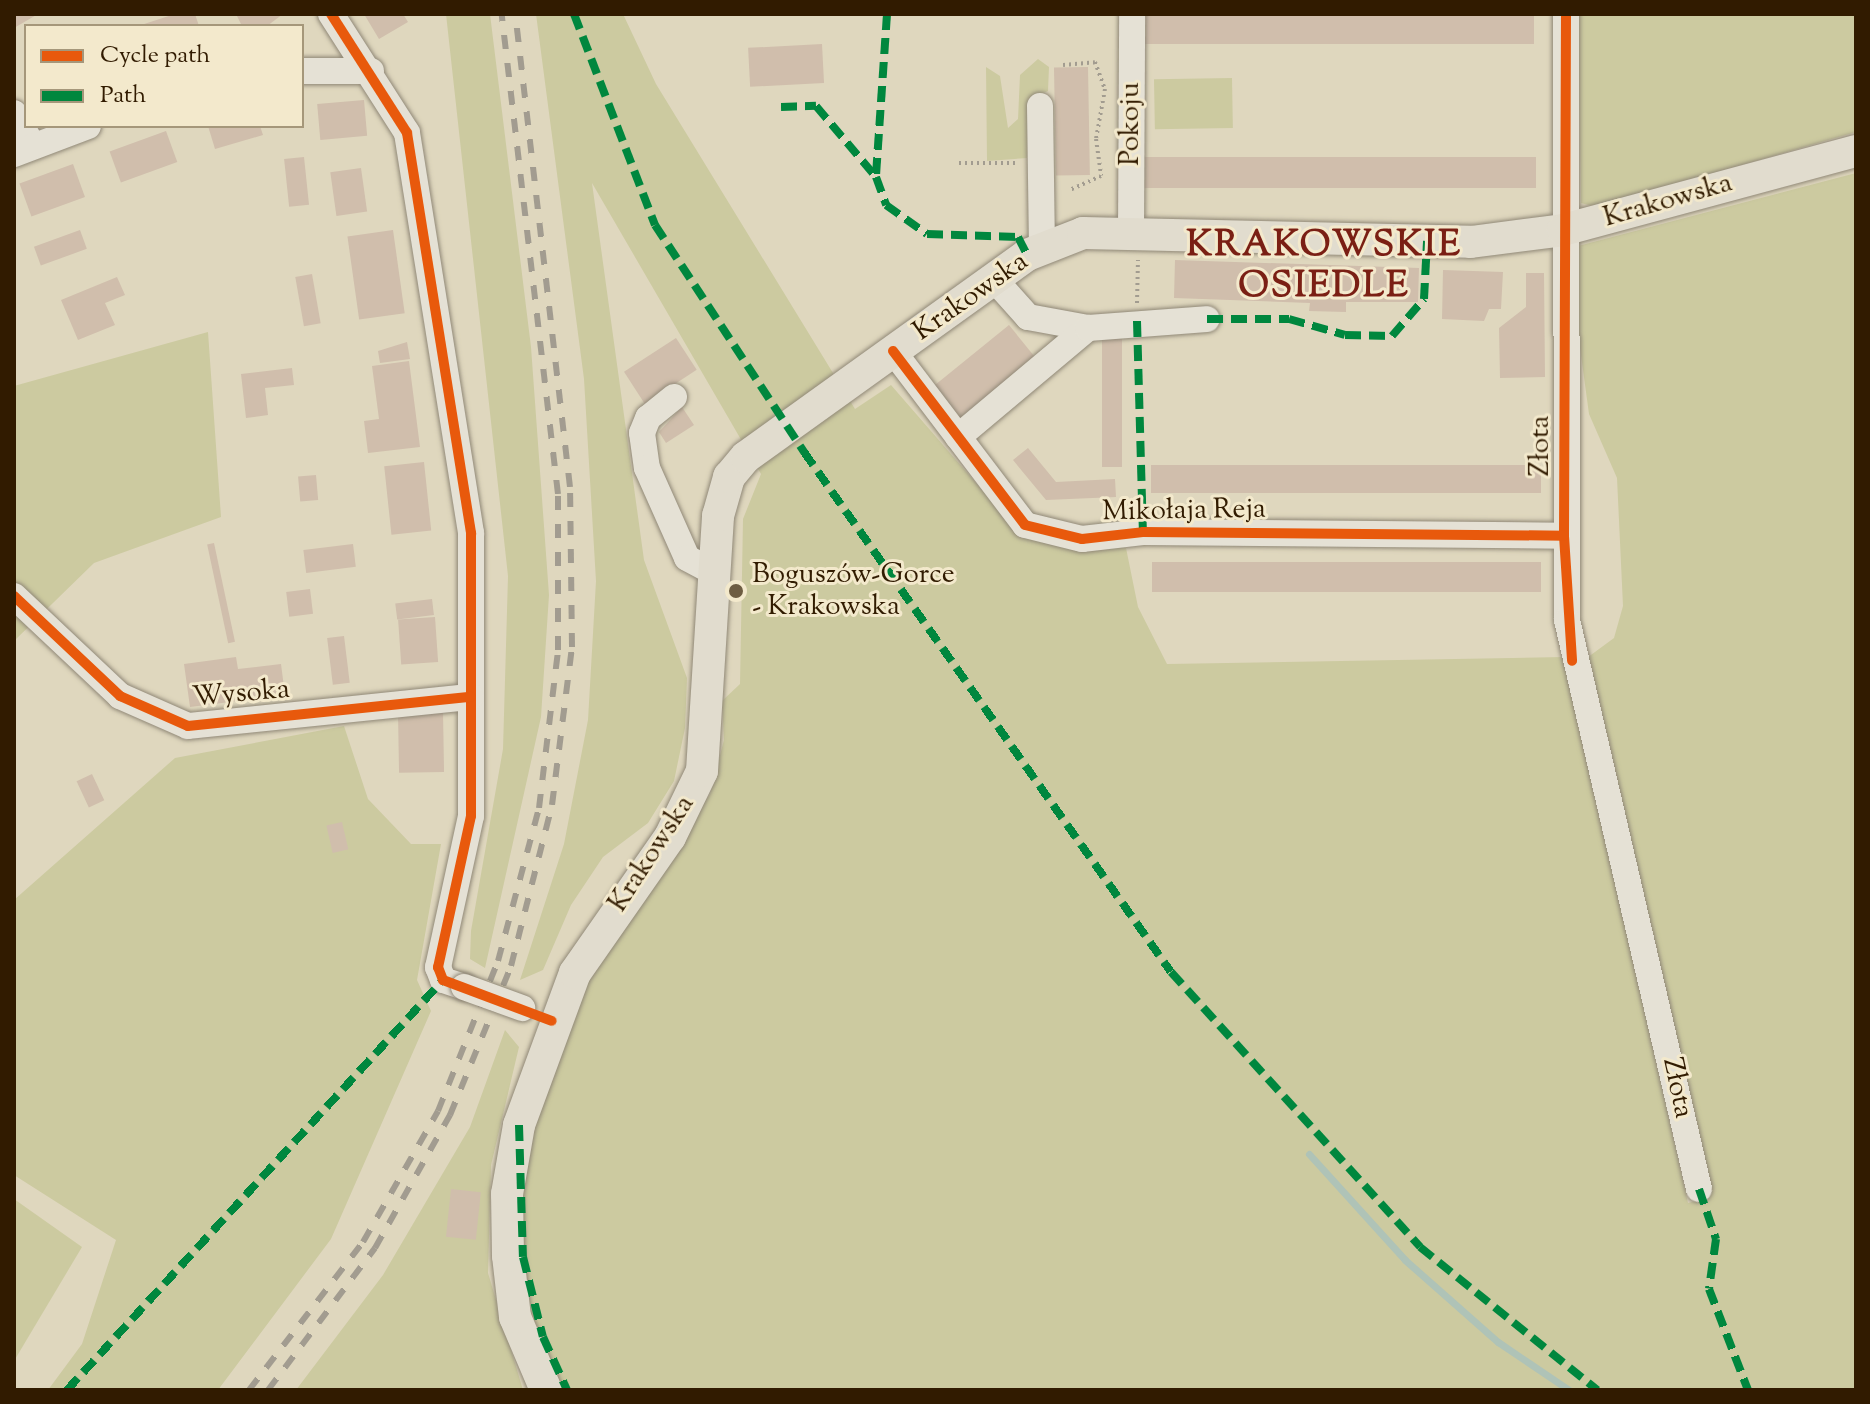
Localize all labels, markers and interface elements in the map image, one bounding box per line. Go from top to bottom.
legend [24,24,304,128]
text: Cycle path [100,39,210,73]
text: Path [100,79,146,113]
street label: Pokoju [1114,82,1148,166]
street label: Krakowska [1600,167,1736,235]
district label: KRAKOWSKIE OSIEDLE [1186,224,1462,309]
street label: Krakowska [907,245,1035,349]
street label: Złota [1524,416,1558,476]
street label: Mikołaja Reja [1102,493,1266,529]
place label: Boguszów-Gorce - Krakowska [752,558,955,624]
marker: Boguszów-Gorce - Krakowska [727,582,745,600]
street label: Wysoka [191,673,291,715]
street label: Krakowska [602,789,702,919]
street label: Złota [1654,1055,1700,1121]

